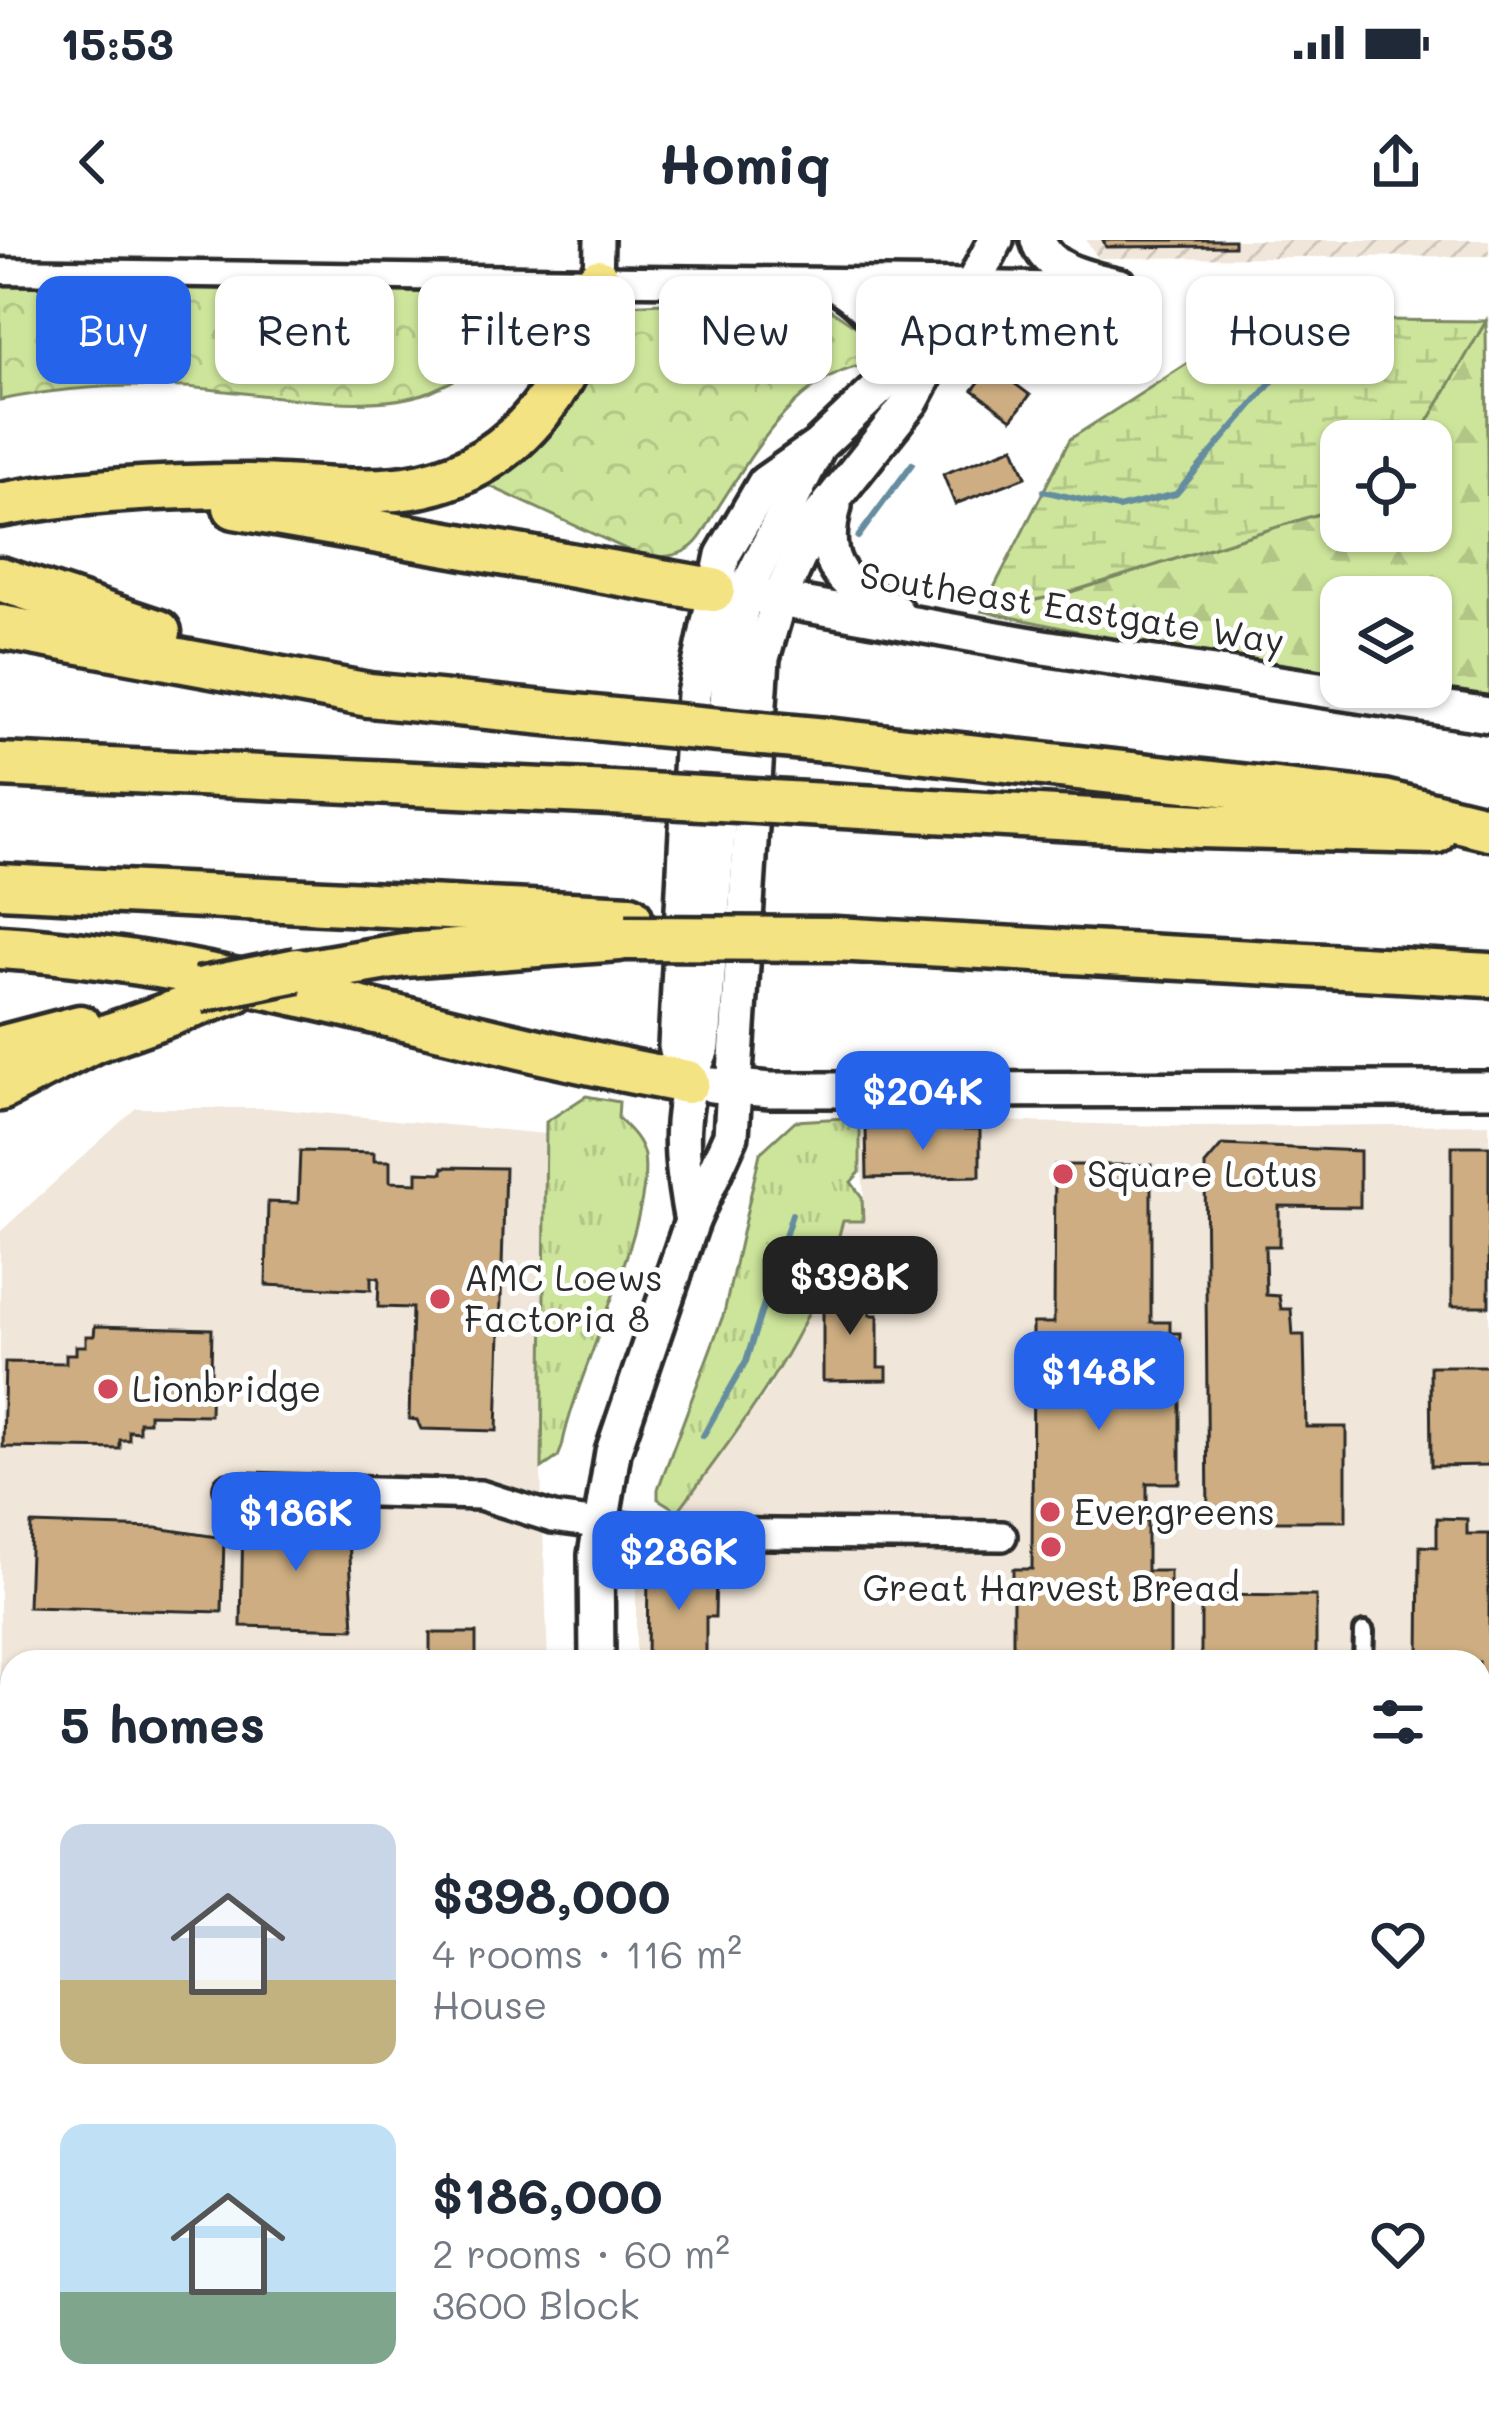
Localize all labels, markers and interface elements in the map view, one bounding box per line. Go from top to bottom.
text: 15:53 [60,13,174,71]
text: Homiq [658,127,831,198]
icon: back [60,129,126,195]
icon: share [1363,129,1429,195]
chip: Buy [36,276,191,384]
chip: Rent [215,276,394,384]
chip: Filters [418,276,635,384]
chip: New [659,276,832,384]
chip: Apartment [856,276,1162,384]
chip: House [1186,276,1394,384]
map controls [1320,420,1452,708]
button: locate [1320,420,1452,552]
street label: Southeast Eastgate Way [856,550,1288,664]
button: layers [1320,576,1452,708]
pin: $204K [839,1051,1007,1153]
text: $204K [862,1064,984,1115]
place label: Square Lotus [1087,1149,1318,1196]
marker: Square Lotus [1050,1161,1076,1187]
pin: $398K [766,1236,934,1338]
text: $398K [790,1249,910,1300]
place label: AMC Loews Factoria 8 [464,1253,663,1341]
marker: AMC Loews Factoria 8 [427,1286,453,1312]
pin: $148K [1015,1331,1183,1433]
text: $148K [1041,1344,1157,1395]
place label: Lionbridge [132,1364,321,1411]
marker: Lionbridge [95,1376,121,1402]
pin: $186K [212,1472,380,1574]
text: $186K [239,1485,353,1536]
place label: Evergreens [1074,1487,1275,1534]
marker: Evergreens [1037,1499,1063,1525]
pin: $286K [595,1511,763,1613]
text: $286K [619,1524,739,1575]
marker: Great Harvest Bread [1038,1534,1064,1560]
place label: Great Harvest Bread [862,1563,1240,1610]
text: 5 homes [60,1689,265,1756]
icon: filters [1365,1689,1431,1755]
text: $398,000 [432,1860,670,1927]
icon: home [156,1872,300,2016]
icon: heart [1365,1911,1431,1977]
text: 4 rooms · 116 m² [432,1927,742,1978]
text: House [432,1978,547,2029]
text: $186,000 [432,2160,663,2227]
icon: home [156,2172,300,2316]
icon: heart [1365,2211,1431,2277]
text: 2 rooms · 60 m² [432,2227,730,2278]
text: 3600 Block [432,2278,640,2329]

